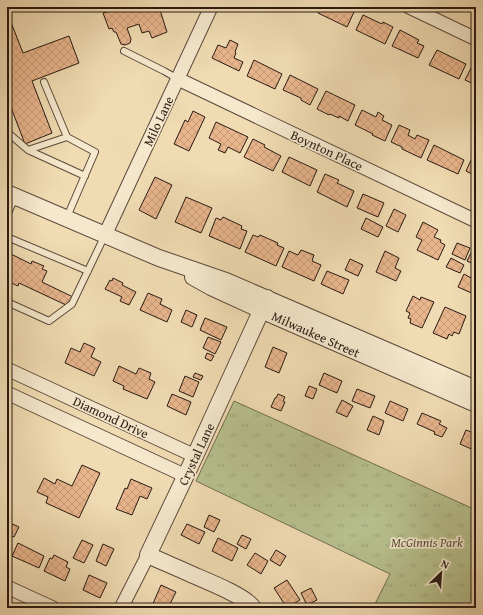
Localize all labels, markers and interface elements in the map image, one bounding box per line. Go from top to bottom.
street label: Milo Lane [139,93,178,149]
street label: Boynton Place [288,125,366,176]
street label: Milwaukee Street [269,307,363,363]
street label: Diamond Drive [70,392,152,443]
street label: Crystal Lane [174,420,219,489]
park label: McGinnis Park [391,533,463,552]
north arrow [421,553,461,593]
text: N [439,555,453,573]

